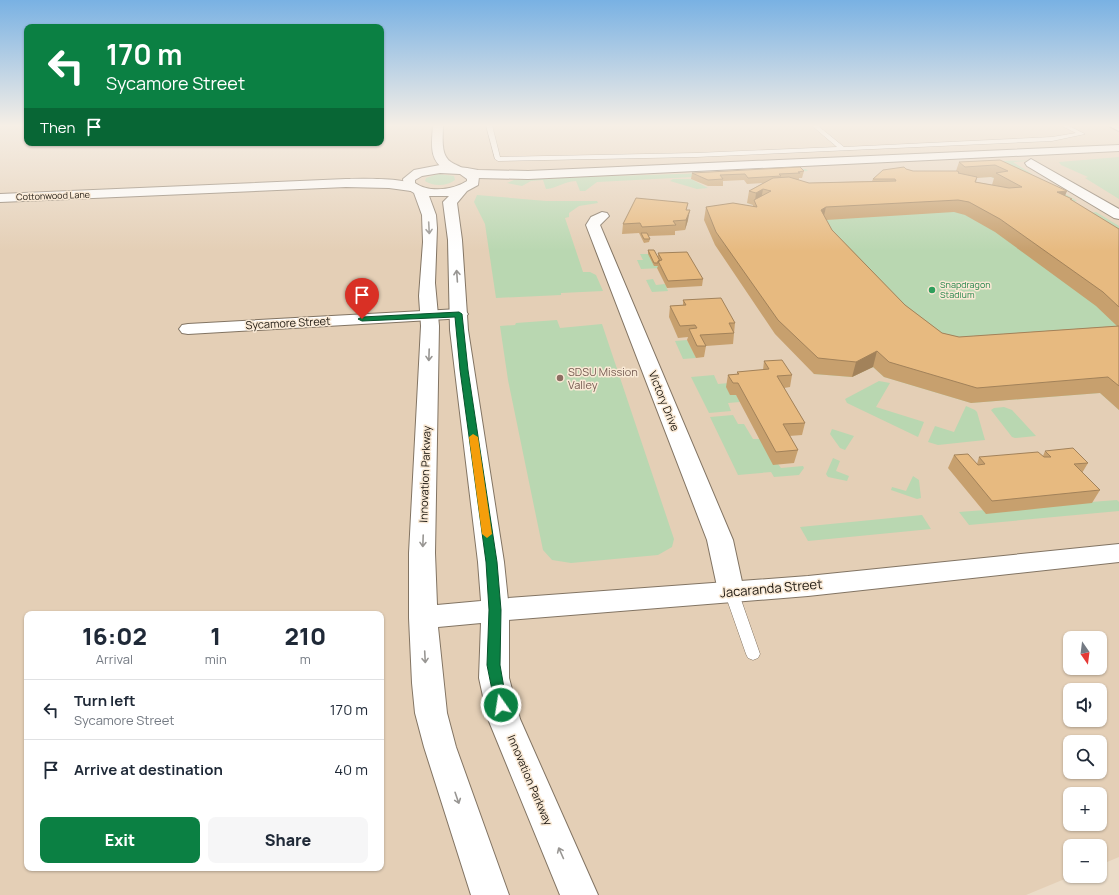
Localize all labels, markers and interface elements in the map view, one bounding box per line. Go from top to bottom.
text: 170 m [106,35,182,73]
icon: left [40,40,92,92]
text: Sycamore Street [106,71,245,95]
icon: arrive [83,116,105,138]
text: Then [40,117,75,138]
street label: Cottonwood Lane [16,188,90,203]
one-way arrow [426,221,433,234]
one-way arrow [454,269,461,282]
pin [345,278,379,319]
place label: Snapdragon Stadium [940,278,991,301]
icon: arrive [351,284,373,306]
marker: Snapdragon Stadium [927,285,937,295]
street label: Sycamore Street [245,313,331,332]
one-way arrow [425,348,432,361]
place label: SDSU Mission Valley [568,364,638,392]
street label: Victory Drive [646,369,684,434]
marker: SDSU Mission Valley [555,373,565,383]
street label: Innovation Parkway [415,425,434,523]
one-way arrow [419,534,426,547]
street label: Jacaranda Street [719,575,823,601]
text: 16:02 [82,619,147,652]
text: 1 [210,619,221,652]
text: 210 [285,619,326,652]
north arrow [1063,631,1107,675]
map controls [1063,631,1107,883]
text: Arrival [96,650,133,668]
text: min [205,650,227,668]
text: m [300,650,311,668]
one-way arrow [422,650,429,663]
button: sound [1063,683,1107,727]
position arrow [480,684,522,726]
text: Turn left [74,690,136,711]
icon: left [40,699,62,721]
text: 170 m [330,699,368,720]
text: Sycamore Street [74,711,174,729]
street label: Innovation Parkway [505,732,556,828]
button: search [1063,735,1107,779]
icon: arrive [40,759,62,781]
text: Arrive at destination [74,759,223,780]
text: 40 m [334,759,368,780]
button: + [1063,787,1107,831]
one-way arrow [454,792,462,804]
button: Exit [40,817,200,863]
button: Share [208,817,368,863]
button: − [1063,839,1107,883]
one-way arrow [556,847,564,859]

